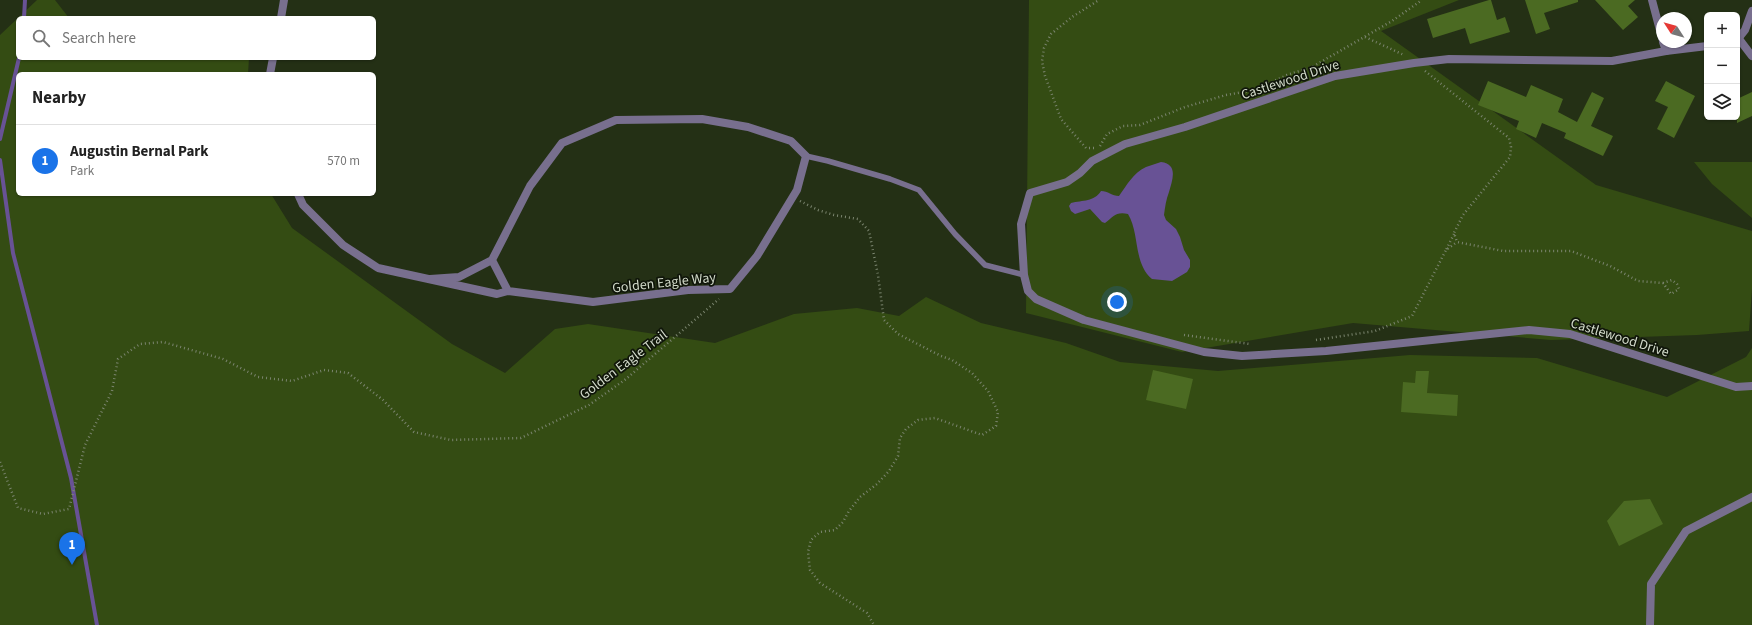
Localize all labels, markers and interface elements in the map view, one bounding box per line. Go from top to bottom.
north arrow [1656,12,1692,48]
map controls [1704,12,1740,120]
button: + [1704,12,1740,48]
search box [16,16,376,60]
icon: search [30,27,52,49]
text: Search here [62,28,136,49]
button: − [1704,48,1740,84]
street label: Castlewood Drive [1239,55,1342,105]
button: layers [1704,84,1740,120]
text: Nearby [32,86,86,110]
text: Augustin Bernal Park [70,141,209,162]
text: 1 [42,152,48,170]
text: 570 m [327,152,360,170]
text: Park [70,162,94,180]
street label: Golden Eagle Way [611,268,717,298]
your location [1107,292,1127,312]
street label: Castlewood Drive [1568,313,1671,362]
street label: Golden Eagle Trail [576,325,672,404]
pin: 1 [59,532,85,565]

